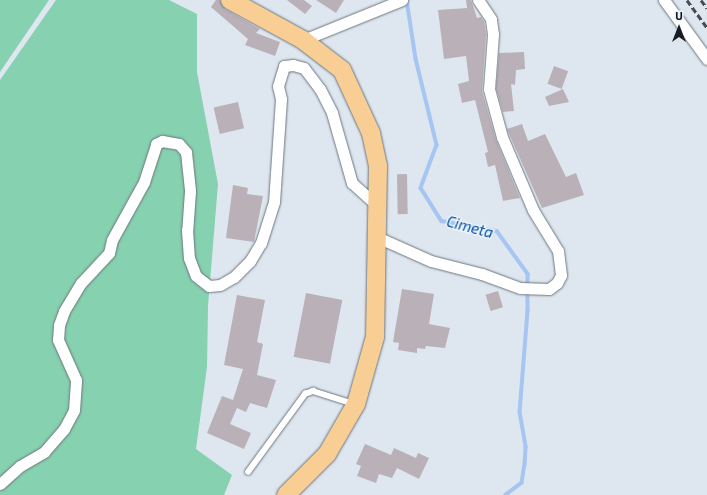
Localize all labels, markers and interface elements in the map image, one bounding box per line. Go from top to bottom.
north arrow [659,8,699,48]
text: U [675,9,683,22]
water label: Cimeta [445,212,495,242]

